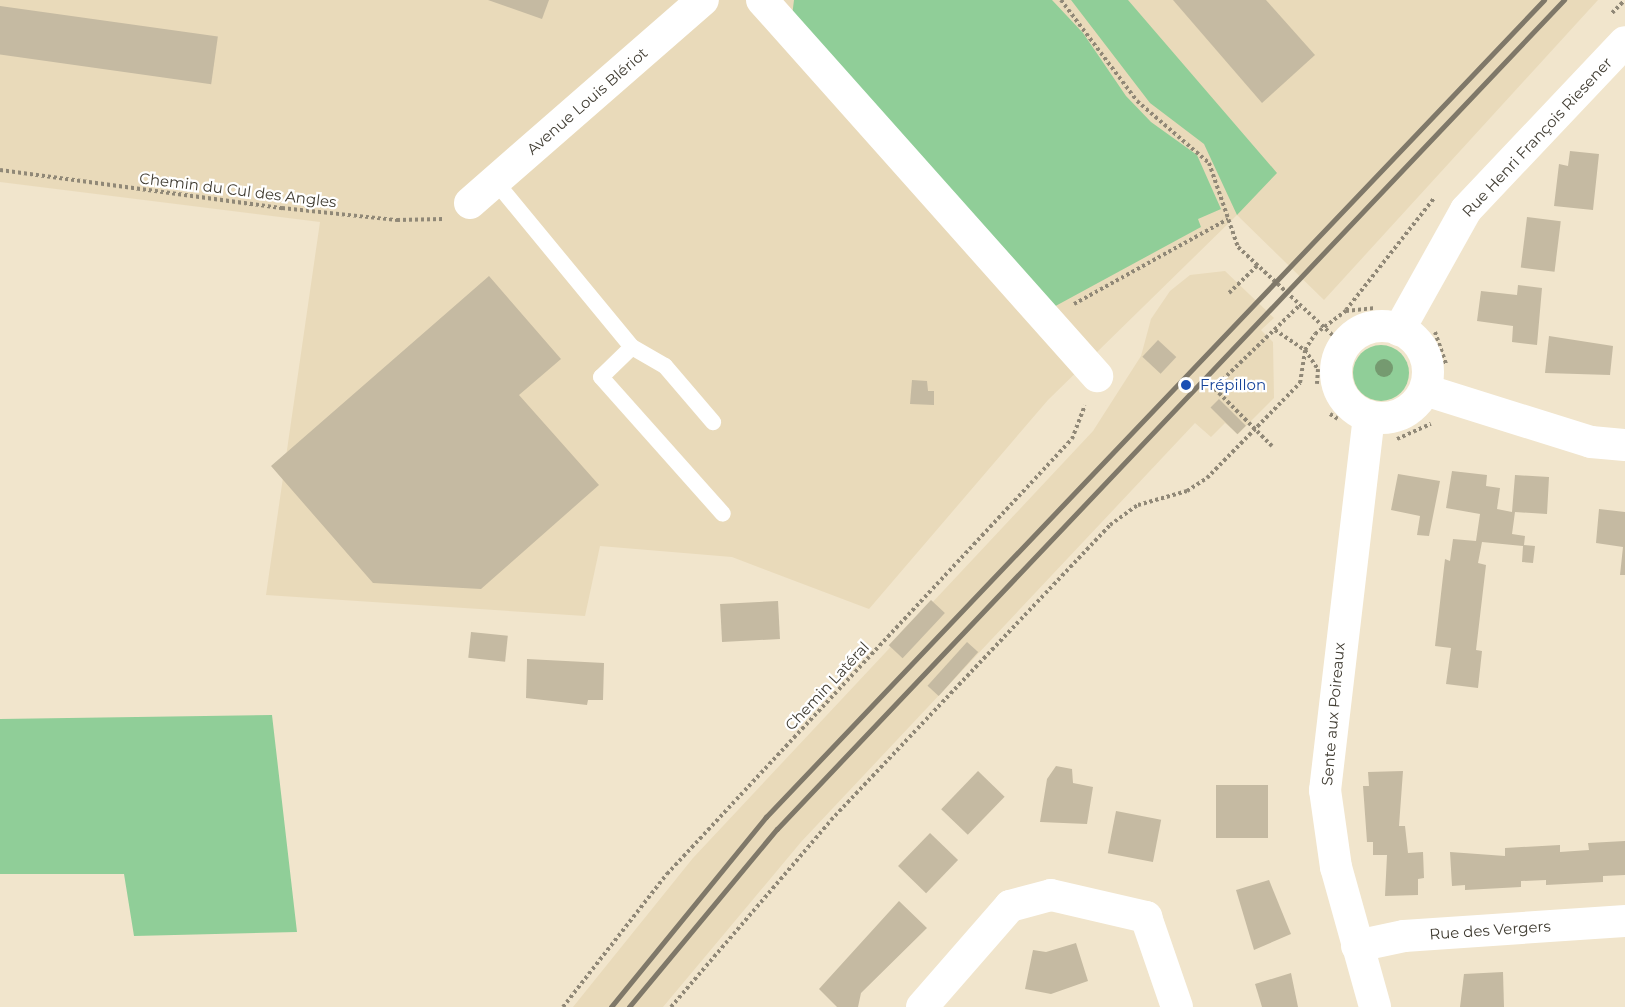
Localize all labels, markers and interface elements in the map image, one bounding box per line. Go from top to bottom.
street label: Avenue Louis Blériot [523,44,651,158]
street label: Rue Henri François Riesener [1458,54,1616,220]
street label: Chemin du Cul des Angles [138,169,338,211]
marker: Frépillon [1177,376,1195,394]
place label: Frépillon [1200,376,1266,394]
street label: Chemin Latéral [781,638,873,734]
street label: Sente aux Poireaux [1318,642,1348,786]
street label: Rue des Vergers [1429,917,1551,943]

